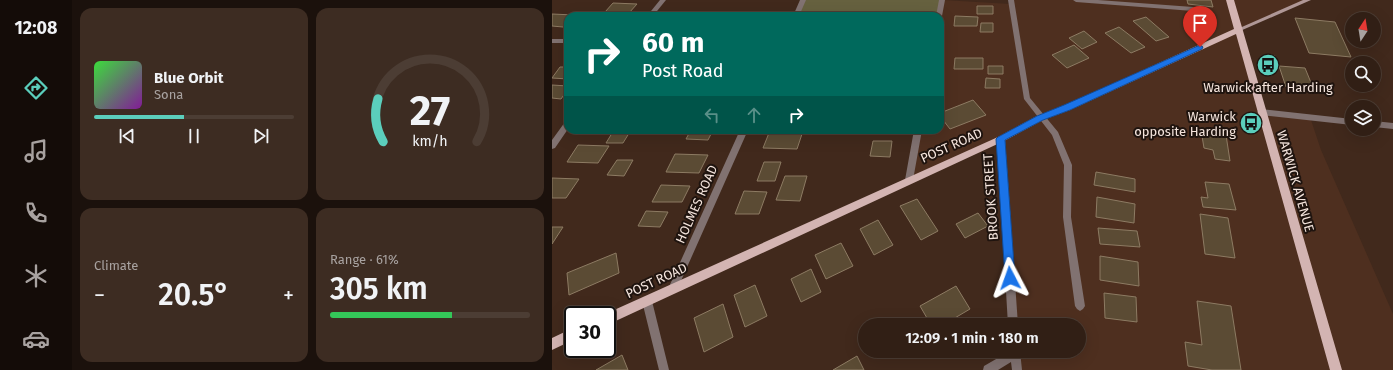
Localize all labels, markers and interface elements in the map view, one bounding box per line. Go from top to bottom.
pin [1183,6,1217,47]
icon: arrive [1189,12,1211,34]
north arrow [1345,12,1381,48]
map controls [1345,12,1381,136]
text: 12:08 [15,17,57,39]
text: 60 m [642,26,704,59]
icon: right [576,28,628,80]
bus stop icon: Warwick after Harding [1255,52,1281,78]
button: search [1345,56,1381,92]
text: Post Road [642,60,724,82]
text: Blue Orbit [154,69,223,87]
icon: directions [22,74,50,102]
place label: Warwick after Harding [1203,80,1333,95]
text: 27 [410,86,450,136]
text: Sona [154,87,183,102]
button: layers [1345,100,1381,136]
icon: left [701,104,723,126]
icon: ahead [743,104,765,126]
icon: right [785,104,807,126]
place label: Warwick opposite Harding [1134,109,1236,139]
bus stop icon: Warwick opposite Harding [1238,110,1264,136]
icon: previous [116,125,138,147]
icon: pause [183,125,205,147]
icon: next [250,125,272,147]
street label: POST ROAD [918,125,984,166]
street label: WARWICK AVENUE [1274,129,1317,234]
text: km/h [412,133,448,150]
icon: music [22,137,50,165]
street label: BROOK STREET [980,153,1001,241]
street label: HOLMES ROAD [673,163,720,246]
icon: phone [22,199,50,227]
text: Range · 61% [330,252,399,267]
position arrow [989,257,1031,299]
text: Climate [94,258,138,273]
street label: POST ROAD [623,260,689,301]
icon: climate [22,262,50,290]
text: 305 km [330,271,428,307]
text: 20.5° [158,277,230,313]
text: − [94,282,105,309]
text: + [283,282,294,309]
speed limit sign: 30 [564,306,616,358]
icon: car [22,325,50,353]
text: 12:09 · 1 min · 180 m [905,329,1039,347]

